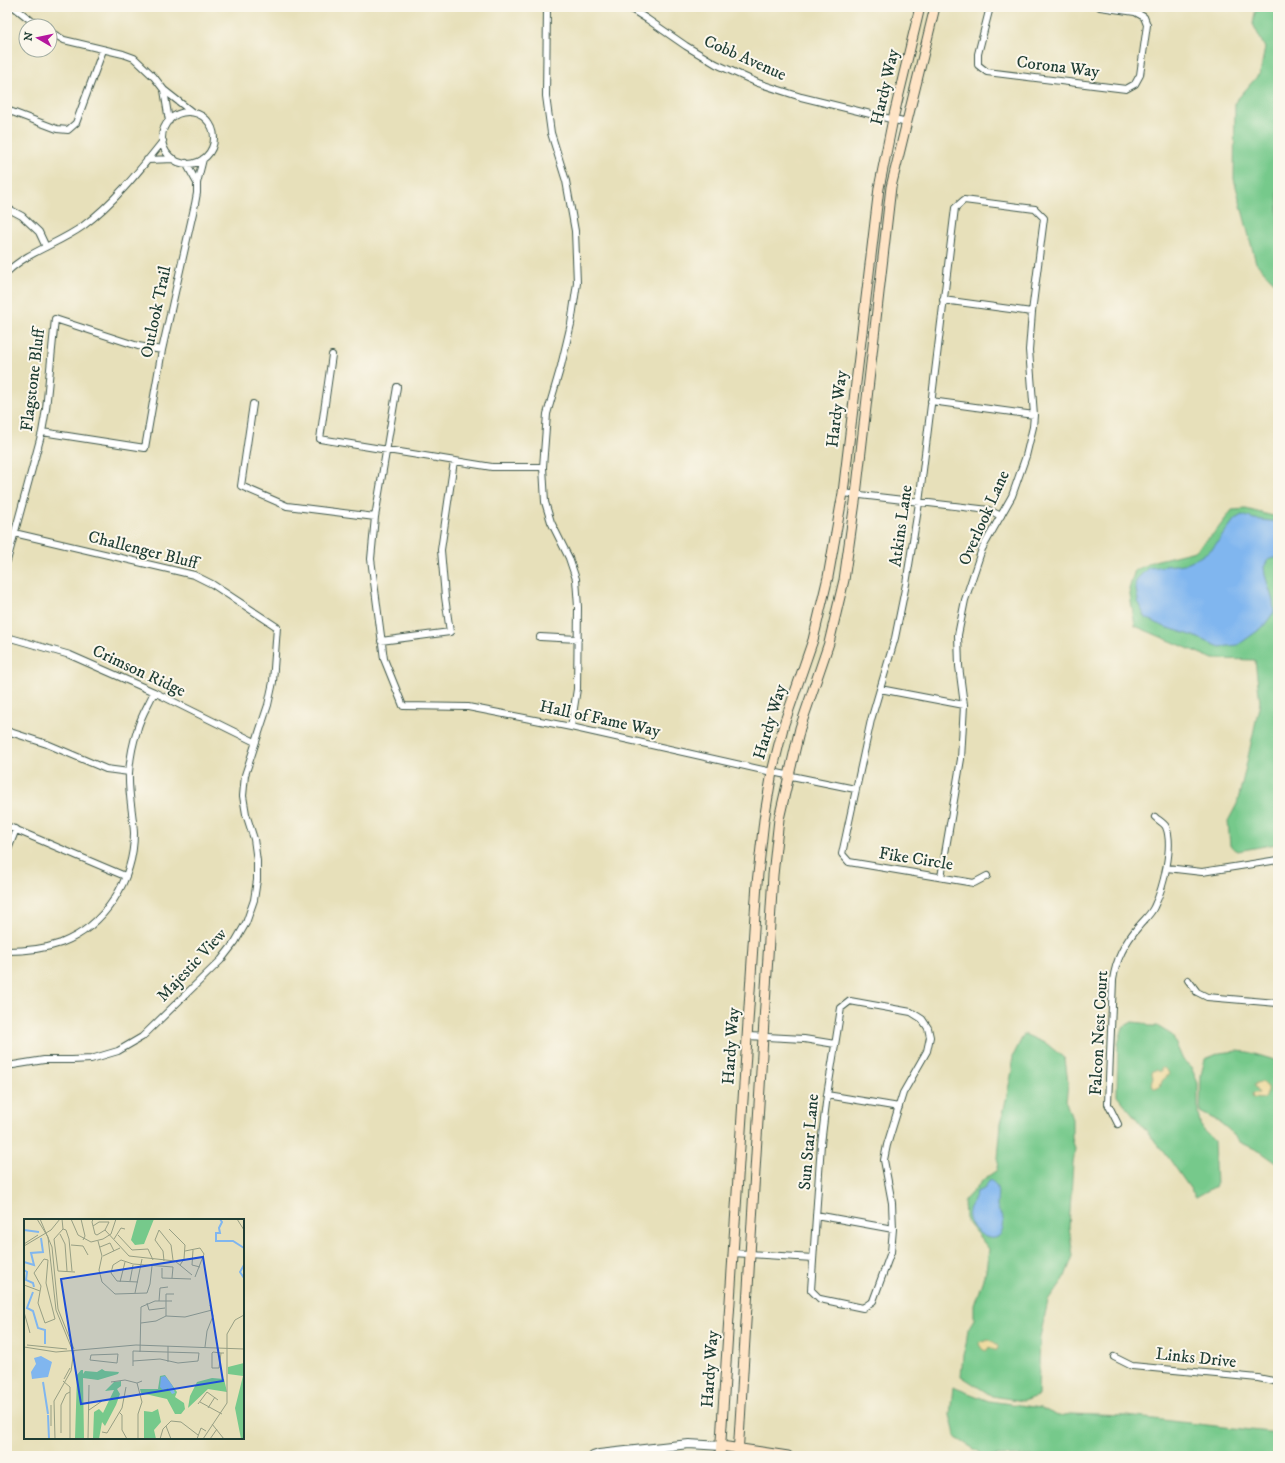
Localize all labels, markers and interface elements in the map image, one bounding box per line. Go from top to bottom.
north arrow [18,18,58,58]
street label: Cobb Avenue [700,30,790,86]
text: N [21,31,37,42]
street label: Hardy Way [866,46,905,127]
street label: Corona Way [1015,51,1102,83]
street label: Outlook Trail [136,264,176,360]
street label: Flagstone Bluff [16,324,51,433]
street label: Hardy Way [821,368,853,449]
street label: Overlook Lane [953,467,1015,569]
street label: Atkins Lane [884,484,918,568]
street label: Challenger Bluff [86,526,204,575]
street label: Crimson Ridge [89,640,189,702]
street label: Hardy Way [748,681,792,762]
street label: Hall of Fame Way [538,695,663,743]
street label: Fike Circle [877,842,955,876]
street label: Majestic View [152,923,232,1007]
street label: Falcon Nest Court [1085,969,1113,1096]
street label: Hardy Way [717,1006,745,1085]
street label: Sun Star Lane [794,1093,824,1191]
inset map [24,1219,244,1439]
street label: Hardy Way [696,1329,724,1408]
street label: Links Drive [1155,1343,1237,1373]

